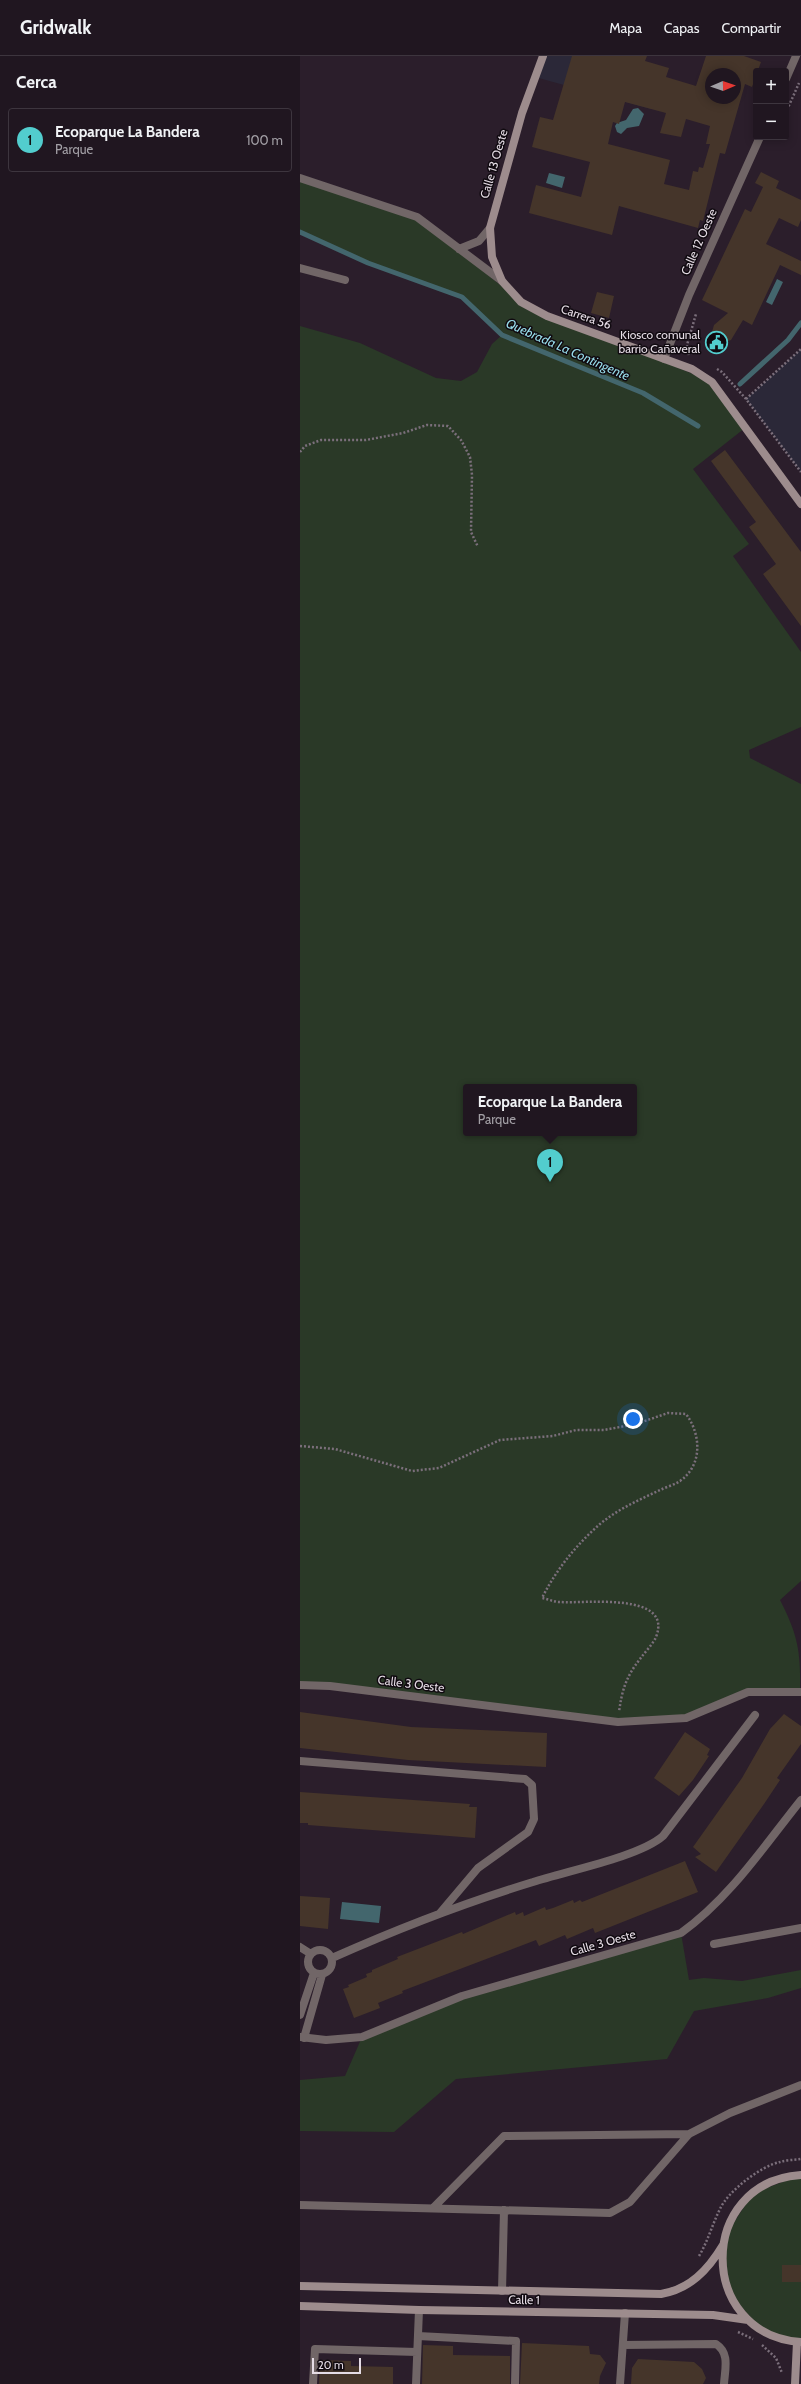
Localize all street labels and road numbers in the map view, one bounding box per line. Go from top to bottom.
street label: Calle 13 Oeste [477,128,511,200]
street label: Calle 12 Oeste [677,206,720,277]
street label: Carrera 56 [559,301,613,332]
street label: Calle 3 Oeste [377,1672,445,1695]
street label: Calle 3 Oeste [568,1926,637,1959]
street label: Calle 1 [508,2292,540,2307]

